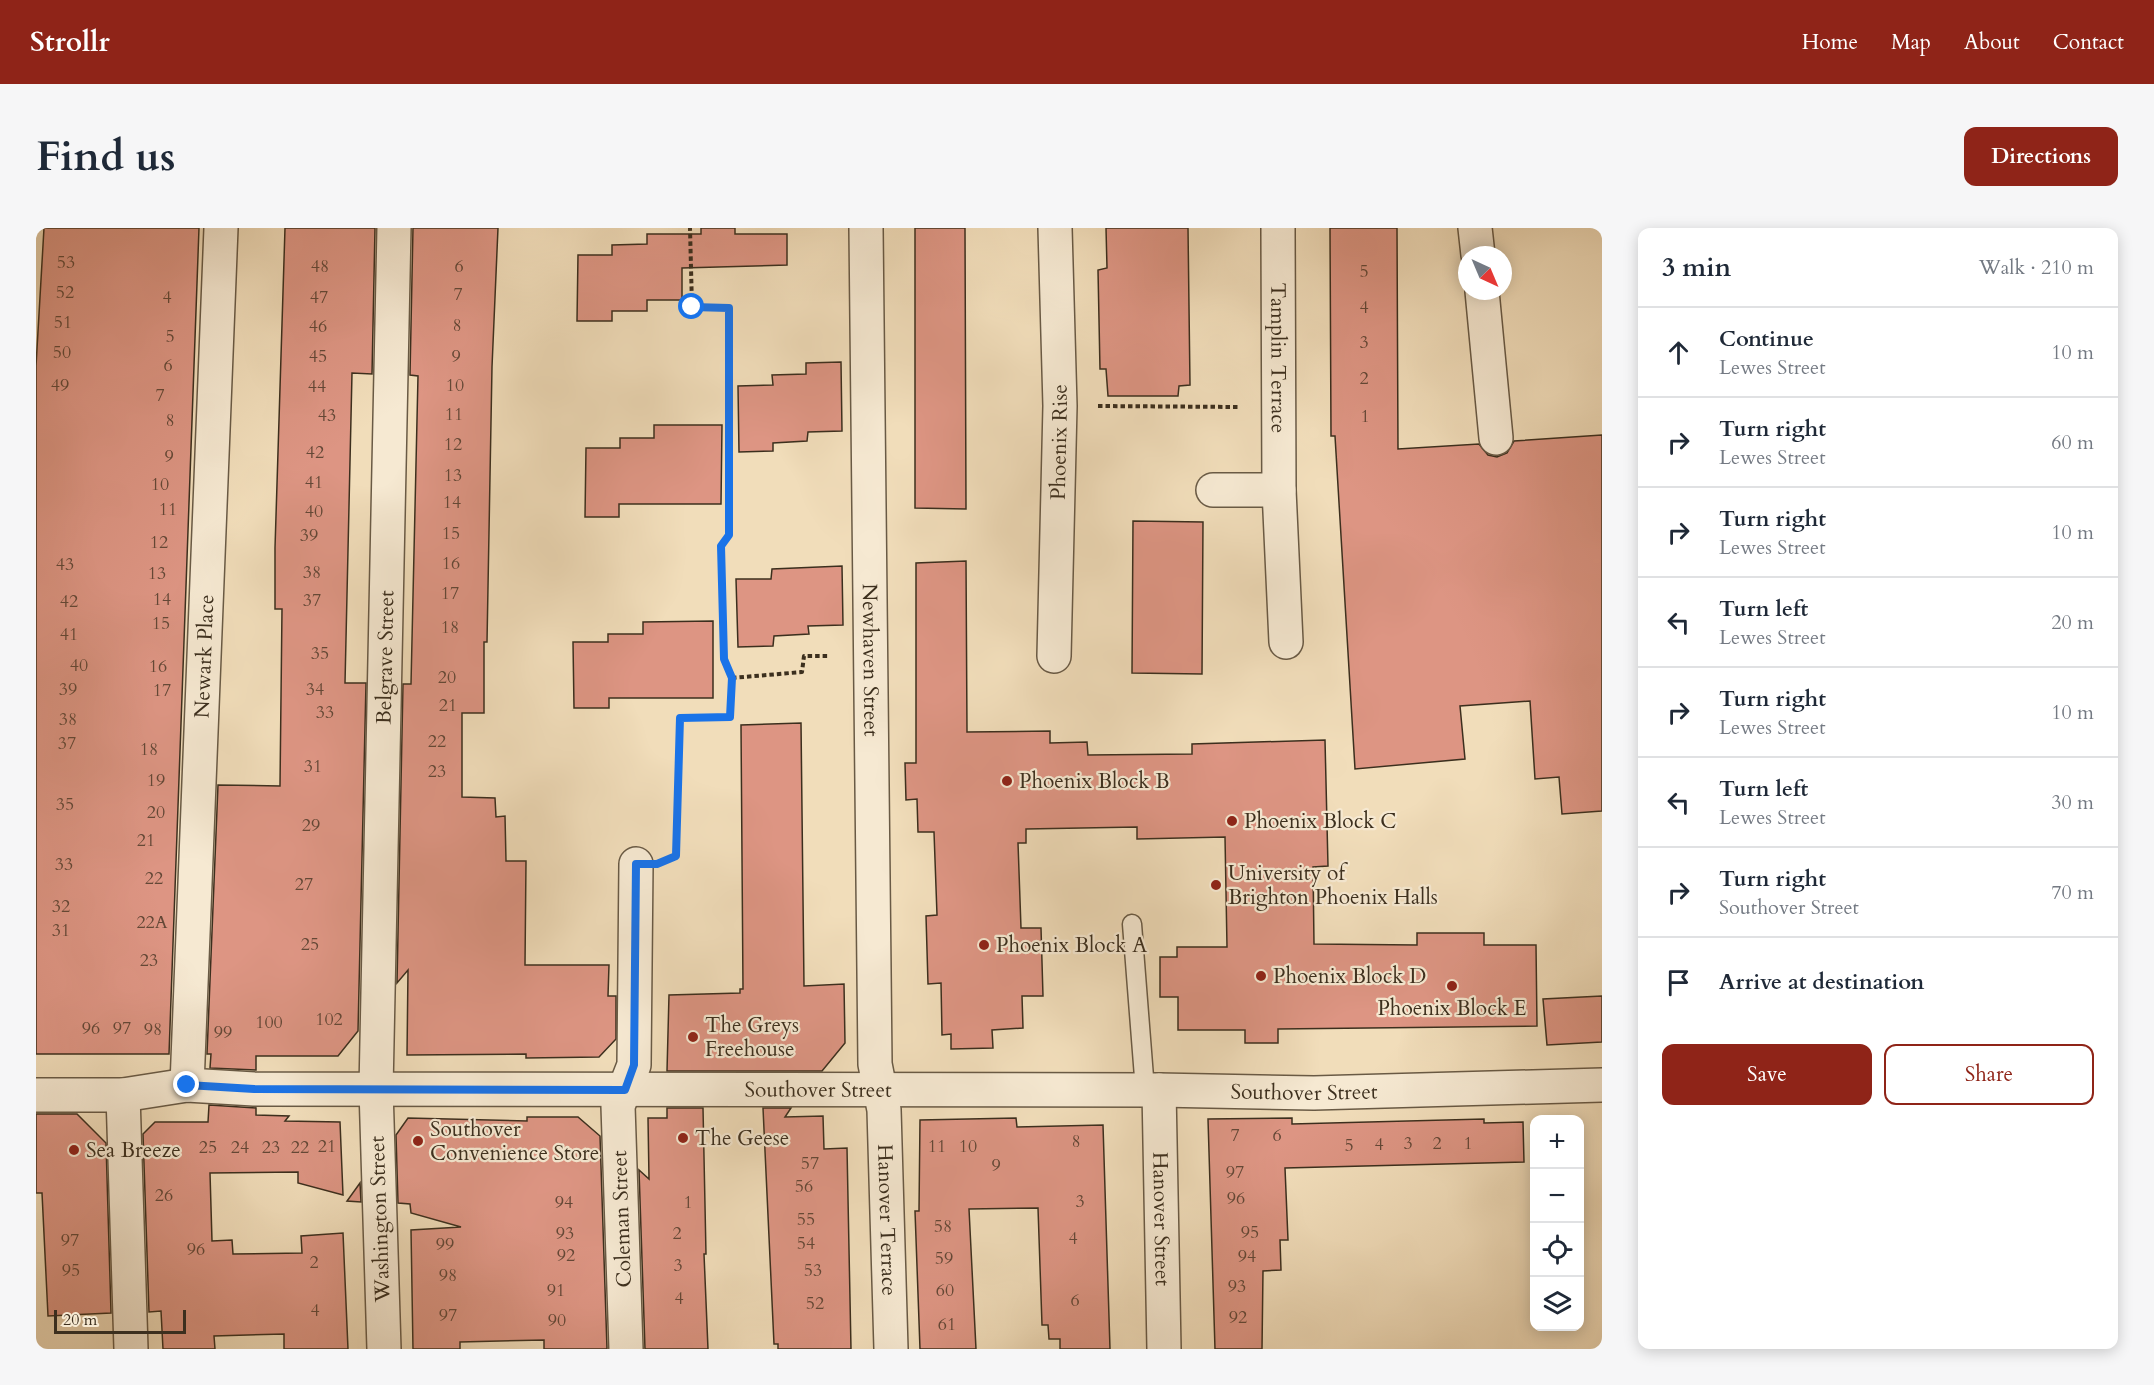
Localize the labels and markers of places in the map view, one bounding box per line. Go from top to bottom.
place label: Phoenix Block B [1019,767,1169,796]
marker: Phoenix Block B [1000,774,1014,788]
place label: Phoenix Block C [1244,807,1396,836]
marker: Phoenix Block C [1225,814,1239,828]
place label: University of Brighton Phoenix Halls [1228,859,1438,912]
marker: University of Brighton Phoenix Halls [1209,878,1223,892]
place label: Phoenix Block A [996,931,1147,960]
marker: Phoenix Block A [977,938,991,952]
place label: Phoenix Block D [1273,962,1426,991]
marker: Phoenix Block D [1254,969,1268,983]
marker: Phoenix Block E [1445,979,1459,993]
place label: Phoenix Block E [1377,994,1527,1023]
place label: The Greys Freehouse [705,1011,799,1064]
marker: The Greys Freehouse [686,1030,700,1044]
place label: Southover Convenience Store [430,1115,599,1168]
place label: The Geese [695,1124,789,1153]
marker: The Geese [676,1131,690,1145]
marker: Southover Convenience Store [411,1134,425,1148]
place label: Sea Breeze [86,1136,181,1165]
marker: Sea Breeze [67,1143,81,1157]

